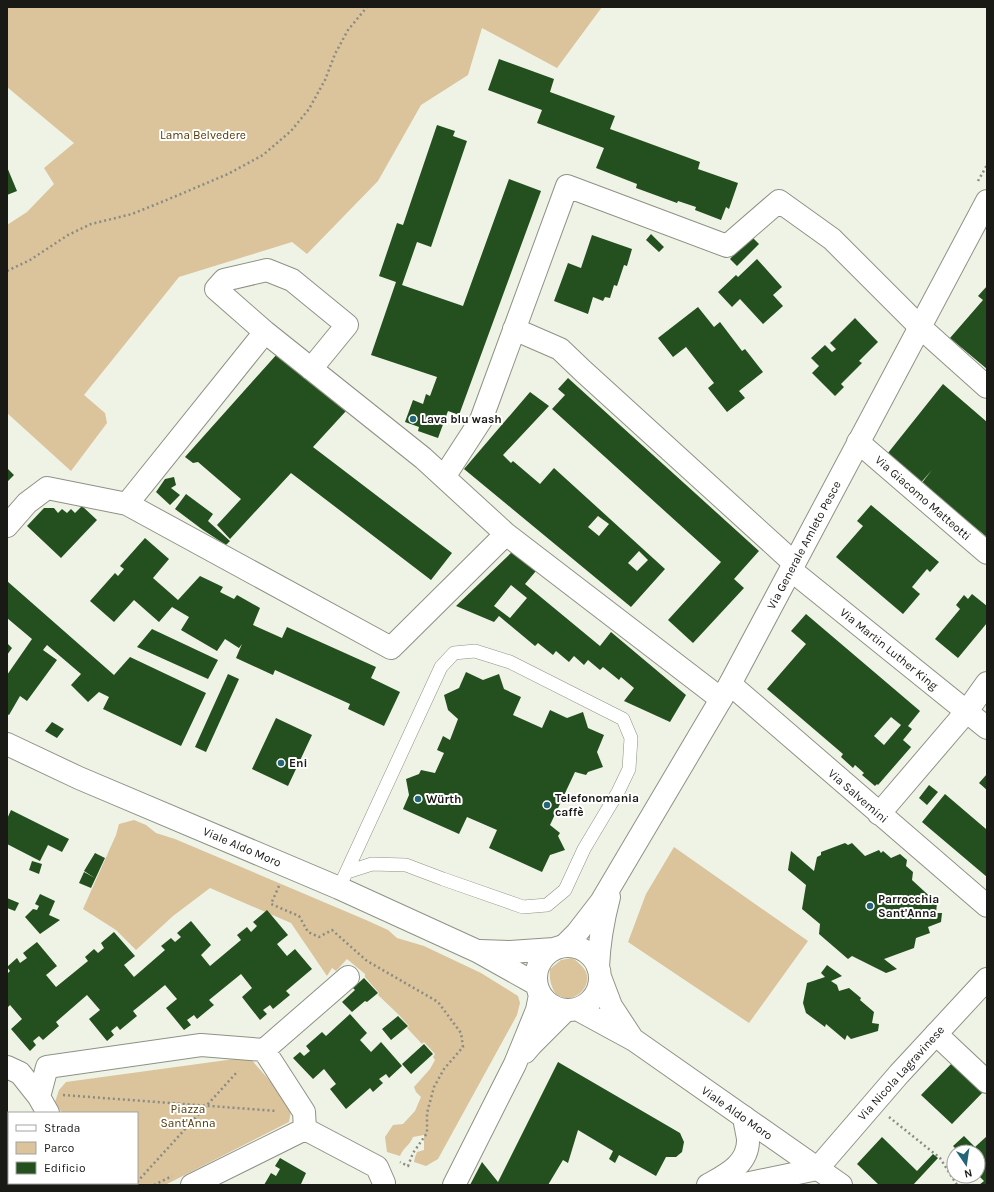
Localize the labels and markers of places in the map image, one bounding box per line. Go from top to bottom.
place label: Lava blu wash [421,412,502,426]
marker: Lava blu wash [408,414,418,424]
place label: Eni [289,756,307,770]
marker: Eni [276,758,286,768]
place label: Telefonomania caffè [555,791,639,819]
place label: Würth [426,792,461,806]
marker: Würth [413,794,423,804]
marker: Telefonomania caffè [542,800,552,810]
place label: Parrocchia Sant'Anna [878,892,939,920]
marker: Parrocchia Sant'Anna [865,901,875,911]

